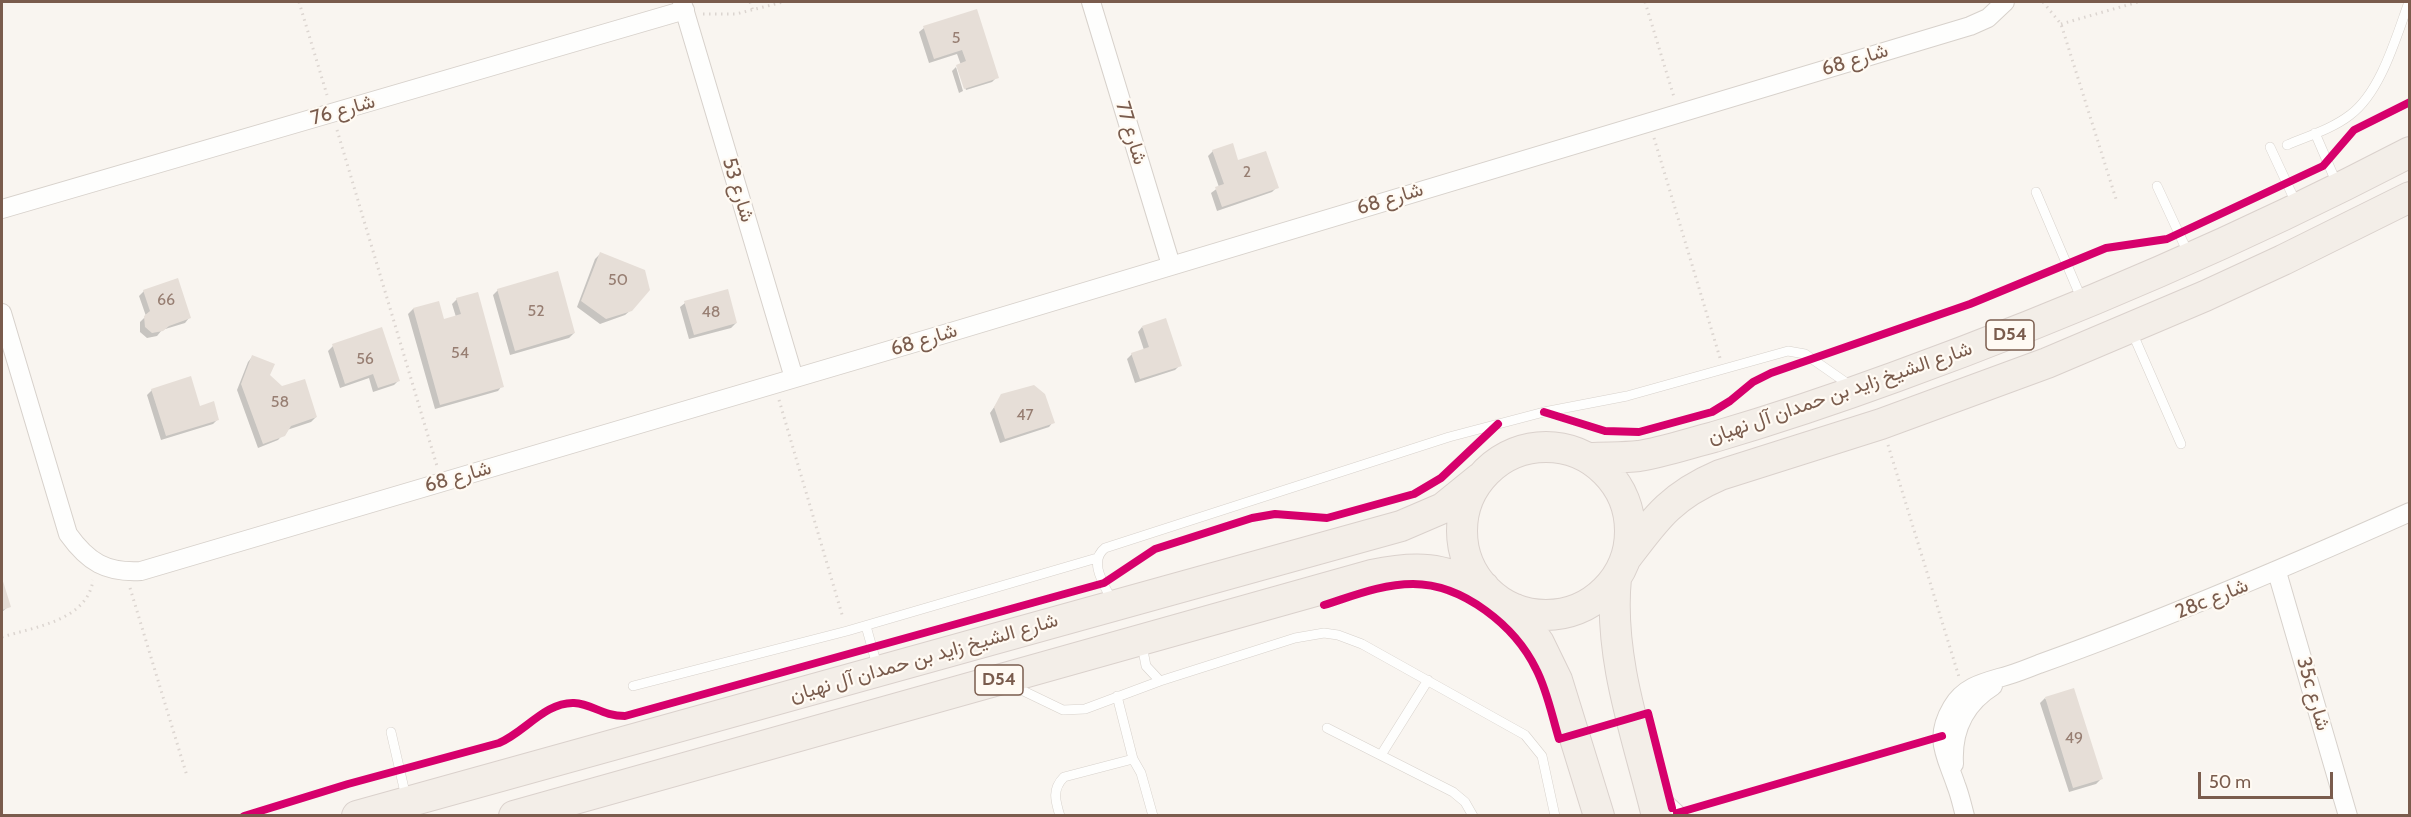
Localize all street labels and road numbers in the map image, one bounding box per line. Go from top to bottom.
street label: شارع 68 [1819,39,1891,81]
street label: شارع 76 [308,89,378,131]
street label: شارع 77 [1110,98,1152,168]
street label: شارع 53 [717,155,759,225]
street label: شارع 68 [1354,178,1426,220]
street label: شارع 68 [888,319,960,361]
road number: D54 [1986,320,2034,350]
street label: شارع الشيخ زايد بن حمدان آل نهيان [1705,336,1975,450]
street label: شارع 68 [422,456,494,498]
street label: 28c شارع [2172,574,2252,624]
street label: شارع الشيخ زايد بن حمدان آل نهيان [787,608,1061,708]
street label: 35c شارع [2291,654,2335,734]
road number: D54 [975,665,1023,695]

